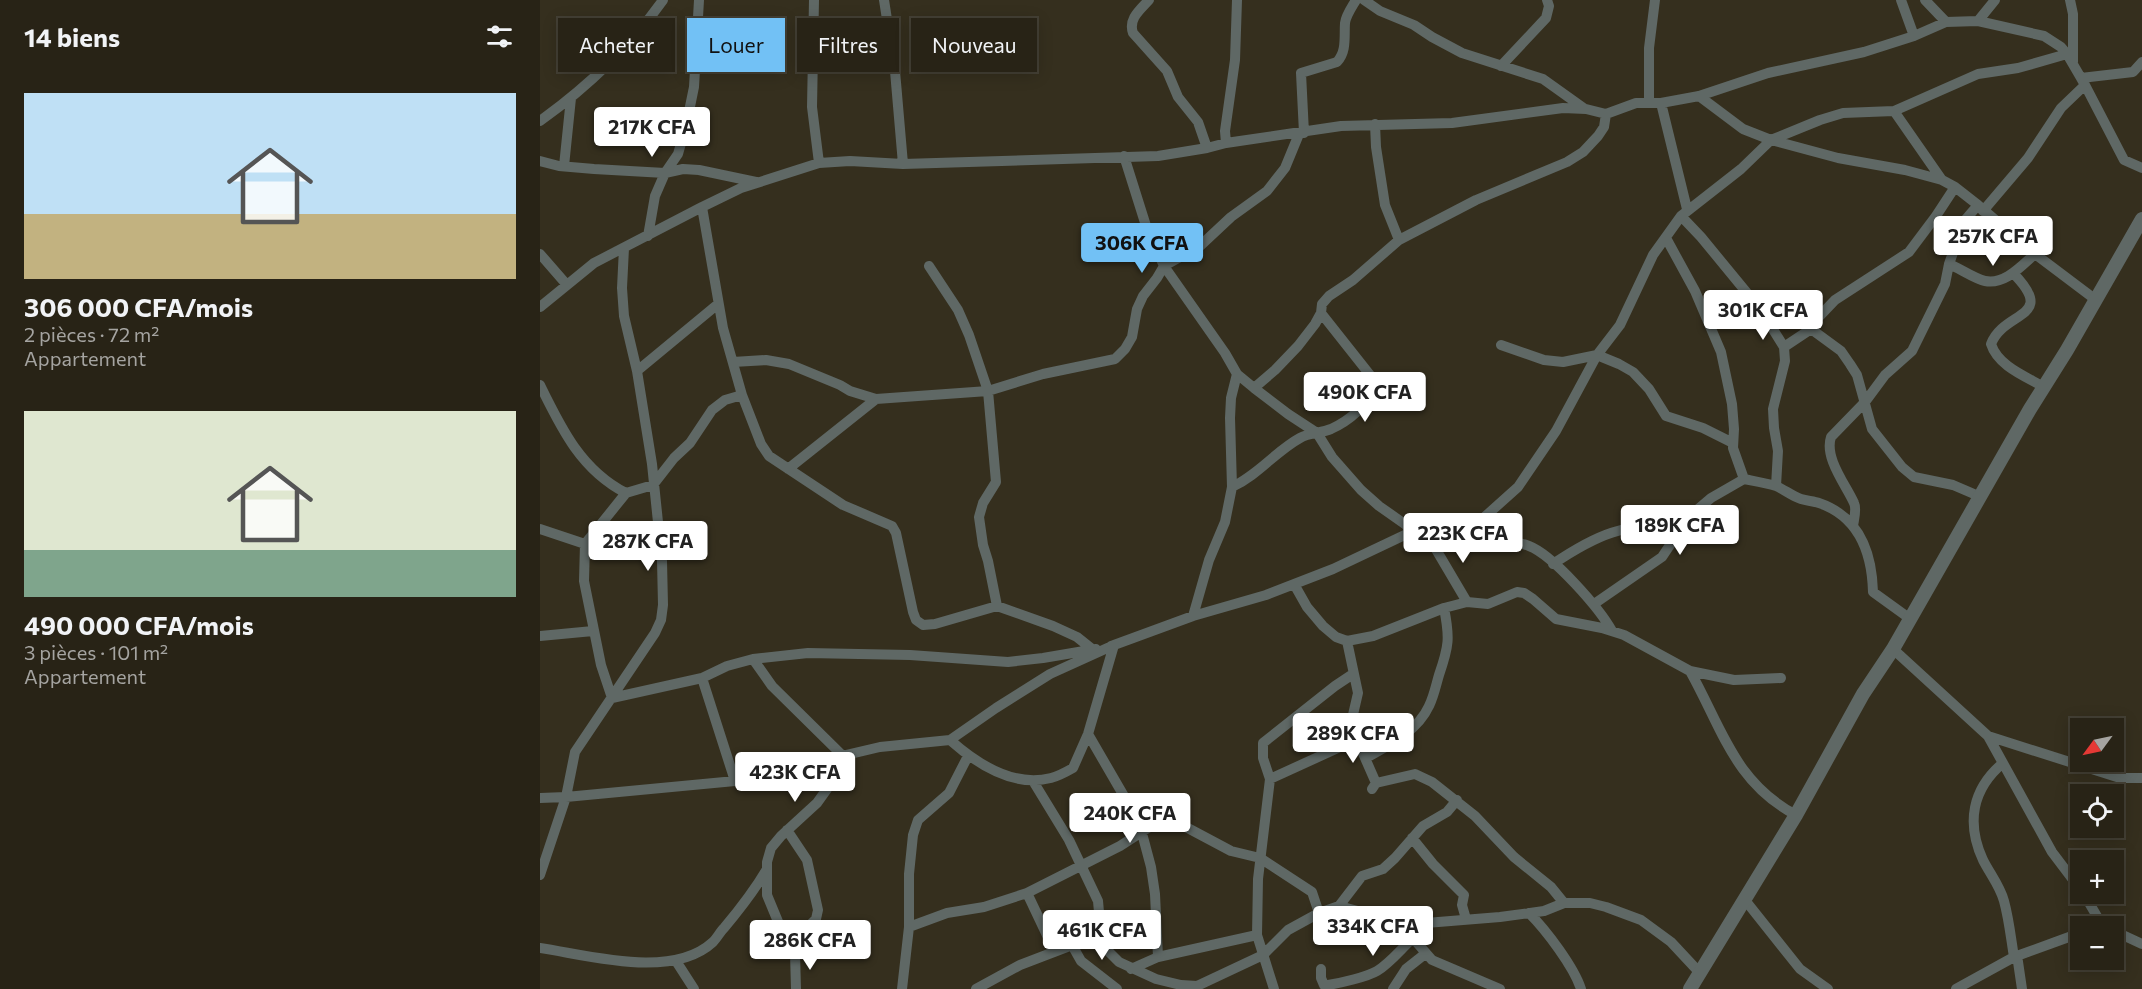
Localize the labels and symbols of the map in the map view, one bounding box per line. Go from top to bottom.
pin: 217K CFA [590,107,714,158]
pin: 257K CFA [1931,216,2055,267]
pin: 306K CFA [1080,223,1204,274]
pin: 301K CFA [1701,290,1825,341]
pin: 490K CFA [1303,372,1427,423]
pin: 189K CFA [1618,505,1742,556]
pin: 223K CFA [1401,513,1525,564]
pin: 287K CFA [586,521,710,572]
pin: 289K CFA [1291,713,1415,764]
north arrow [2070,718,2124,772]
pin: 423K CFA [733,752,857,803]
pin: 240K CFA [1068,793,1192,844]
pin: 334K CFA [1311,906,1435,957]
pin: 461K CFA [1040,910,1164,961]
pin: 286K CFA [748,920,872,971]

